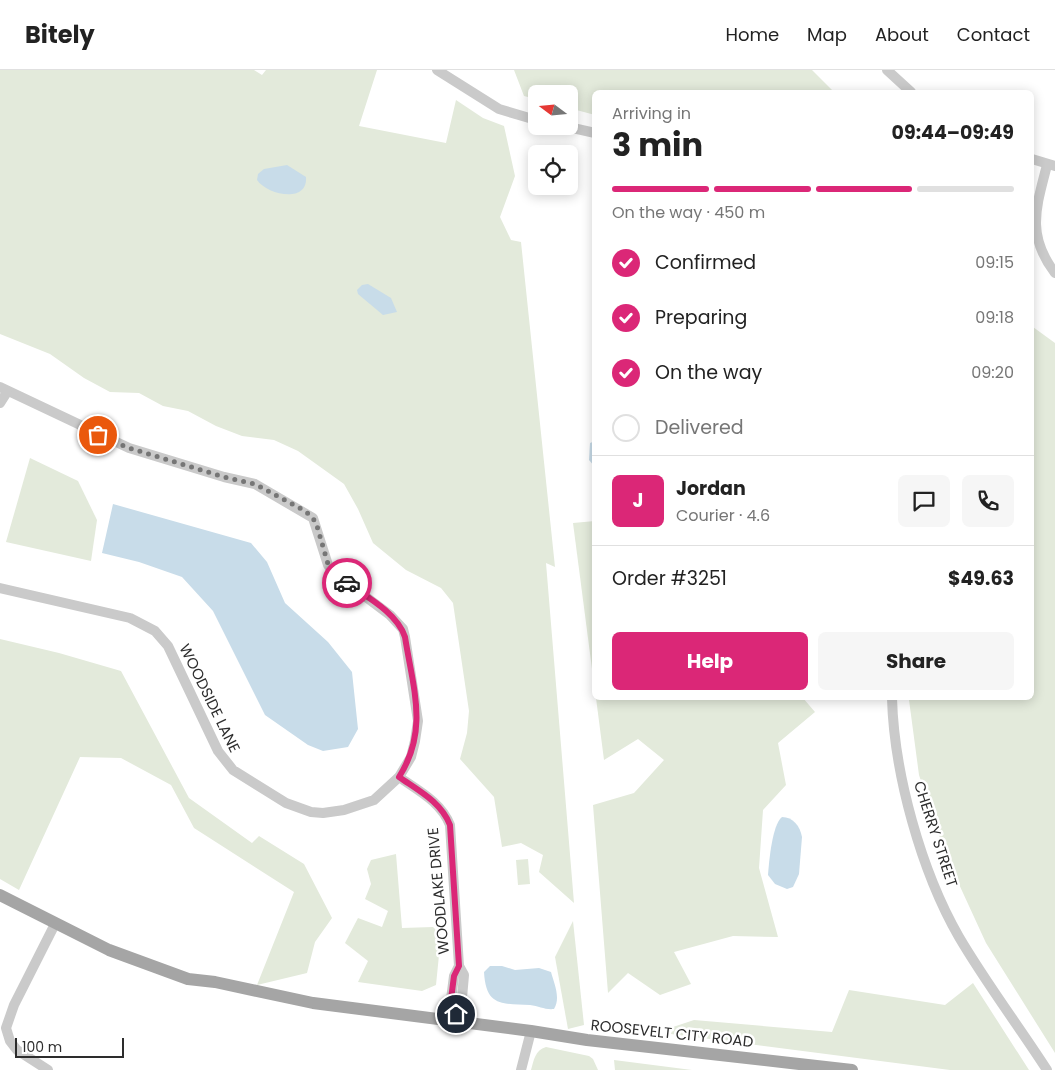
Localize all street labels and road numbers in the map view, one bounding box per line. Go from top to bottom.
street label: WOODSIDE LANE [175,640,245,756]
street label: CHERRY STREET [909,778,963,890]
street label: WOODLAKE DRIVE [422,827,454,955]
street label: ROOSEVELT CITY ROAD [590,1014,754,1052]

